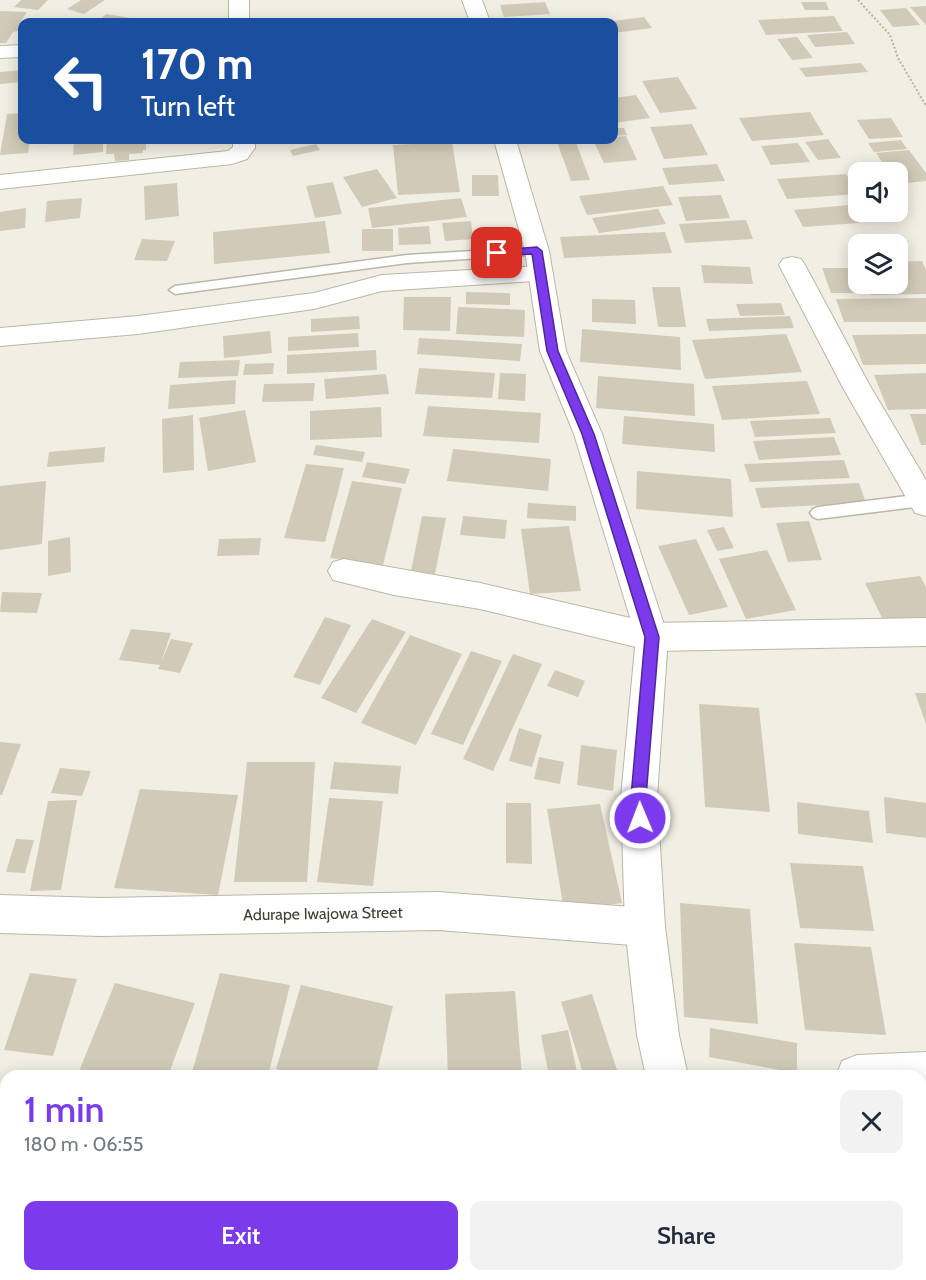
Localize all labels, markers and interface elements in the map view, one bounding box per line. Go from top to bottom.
text: 170 m [141,38,253,90]
icon: left [42,42,120,120]
text: Turn left [141,90,235,123]
map controls [848,162,908,294]
button: sound [848,162,908,222]
pin [471,227,522,278]
button: layers [848,234,908,294]
icon: arrive [480,236,513,269]
position arrow [608,786,672,850]
street label: Adurape Iwajowa Street [243,903,404,924]
text: 1 min [24,1087,104,1131]
button: close [840,1090,903,1153]
text: 180 m · 06:55 [24,1132,144,1156]
button: Exit [24,1201,458,1270]
button: Share [470,1201,903,1270]

